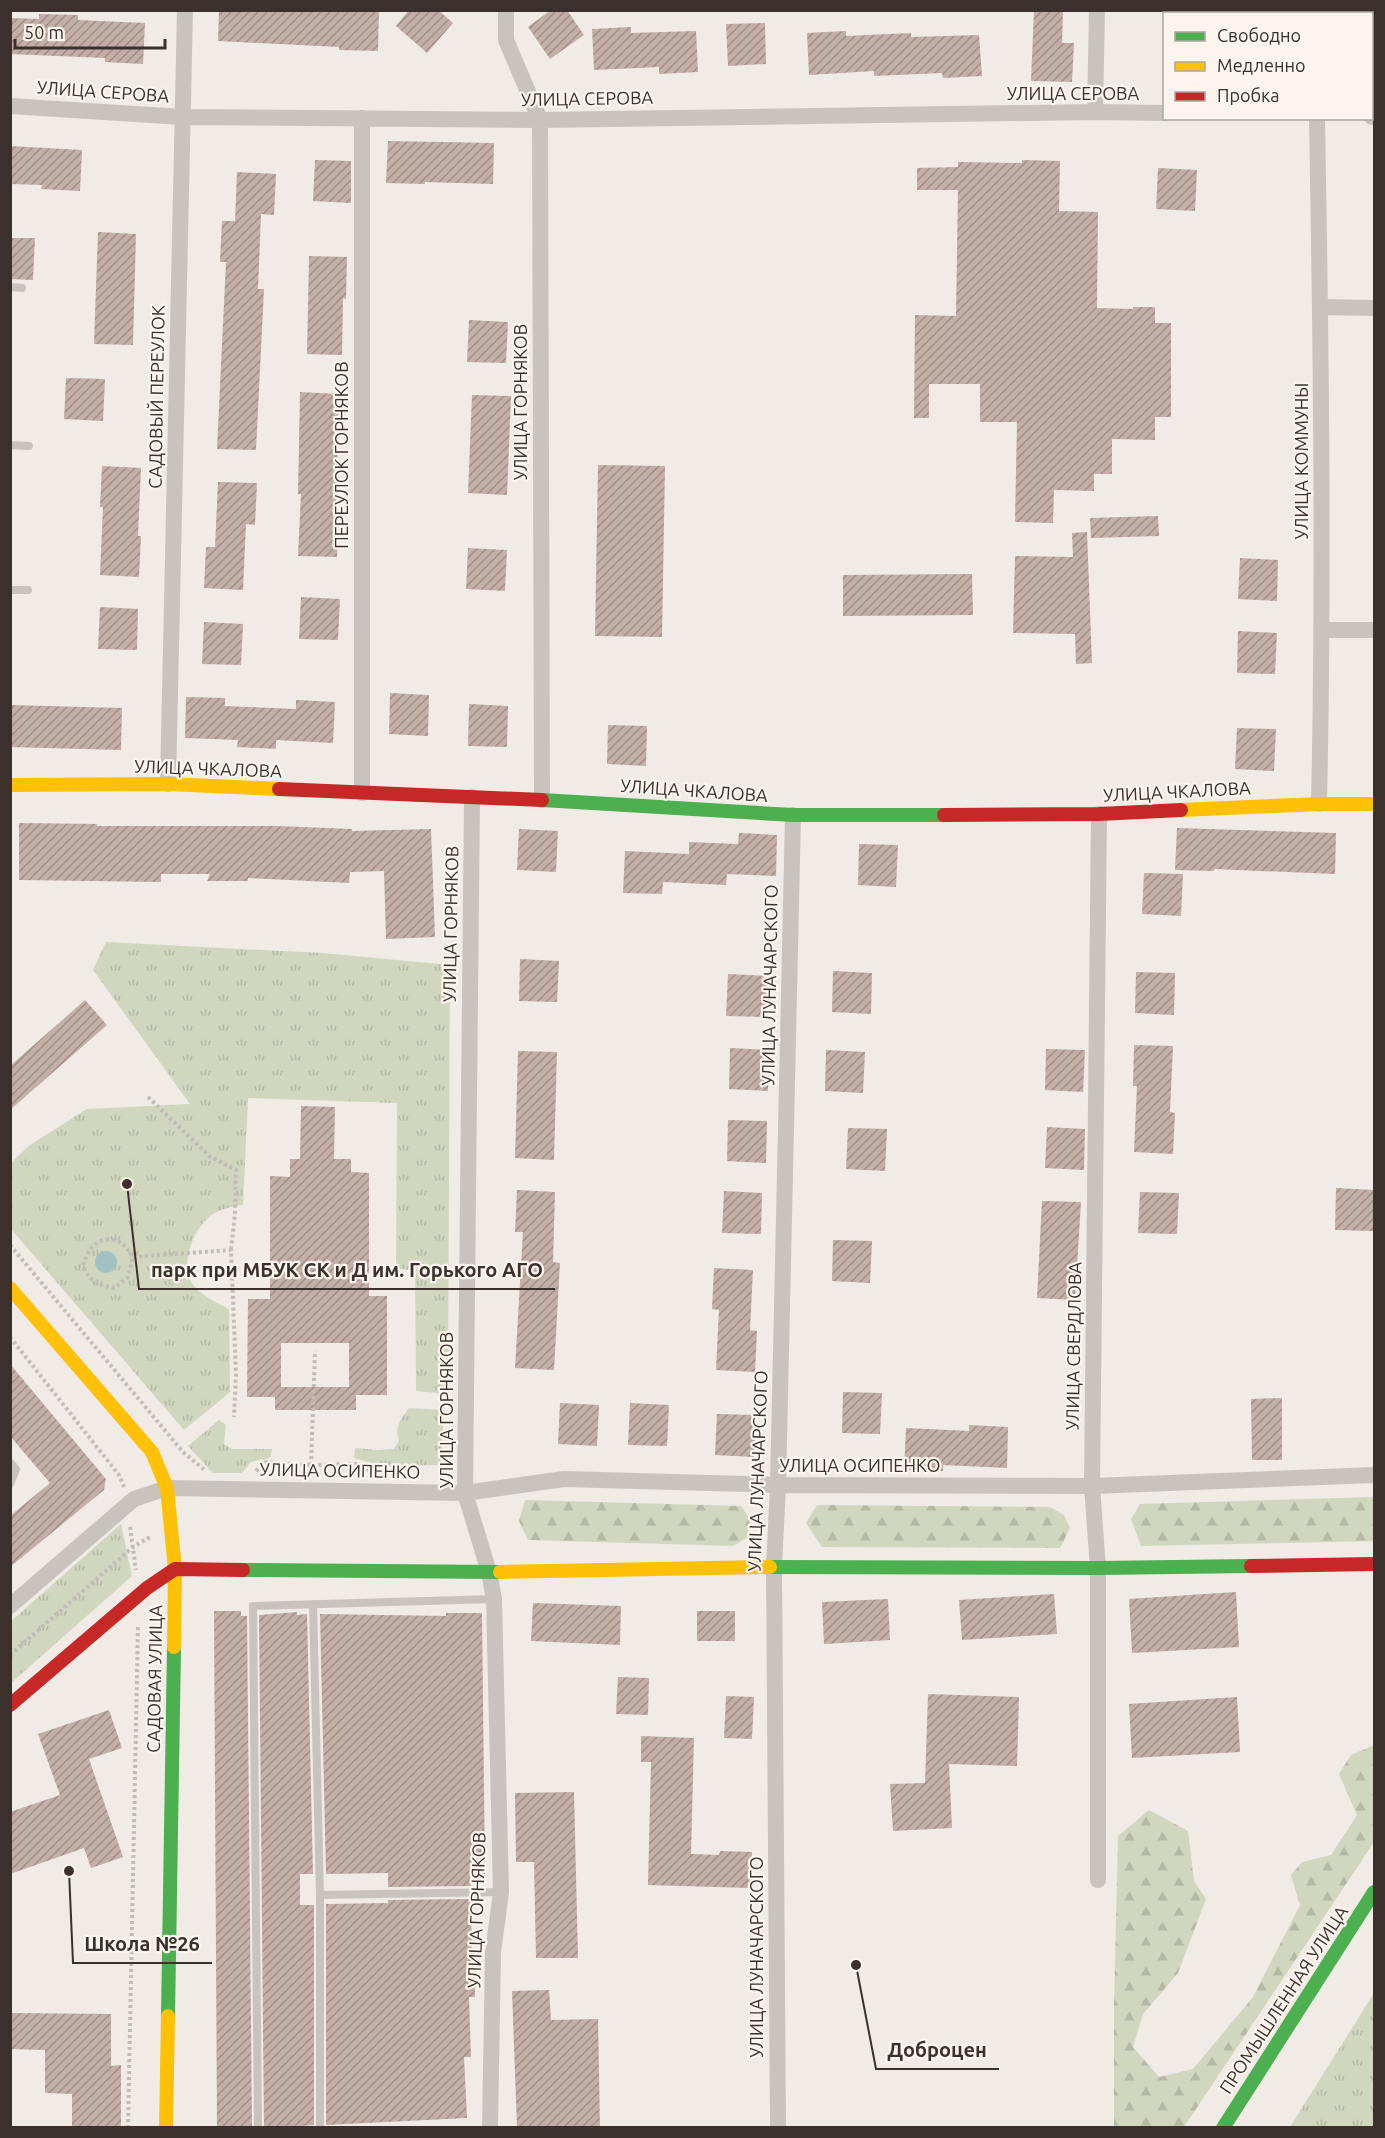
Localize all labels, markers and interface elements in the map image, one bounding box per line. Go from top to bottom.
scale bar [15,12,165,50]
legend [1163,12,1373,120]
text: 50 m [24,22,64,42]
text: Свободно [1217,25,1301,45]
text: Медленно [1217,55,1306,75]
street label: УЛИЦА СЕРОВА [36,76,170,106]
street label: УЛИЦА СЕРОВА [1007,83,1140,103]
text: Пробка [1217,85,1280,105]
street label: УЛИЦА СЕРОВА [521,87,654,109]
street label: САДОВЫЙ ПЕРЕУЛОК [144,305,168,489]
street label: УЛИЦА ГОРНЯКОВ [510,324,530,480]
street label: ПЕРЕУЛОК ГОРНЯКОВ [331,361,351,549]
street label: УЛИЦА КОММУНЫ [1291,383,1311,539]
street label: УЛИЦА ЧКАЛОВА [134,755,282,781]
street label: УЛИЦА ЧКАЛОВА [620,775,769,805]
street label: УЛИЦА ЧКАЛОВА [1103,777,1252,805]
street label: УЛИЦА ГОРНЯКОВ [439,846,461,1002]
street label: УЛИЦА ЛУНАЧАРСКОГО [757,884,781,1086]
callout: парк при МБУК СК и Д им. Горького АГО [139,1251,555,1289]
text: парк при МБУК СК и Д им. Горького АГО [151,1258,543,1281]
street label: УЛИЦА СВЕРДЛОВА [1062,1261,1084,1430]
street label: УЛИЦА ГОРНЯКОВ [436,1332,456,1488]
street label: УЛИЦА ЛУНАЧАРСКОГО [743,1370,771,1572]
street label: УЛИЦА ОСИПЕНКО [780,1455,940,1475]
street label: УЛИЦА ОСИПЕНКО [259,1459,421,1481]
street label: САДОВАЯ УЛИЦА [143,1605,165,1753]
street label: УЛИЦА ГОРНЯКОВ [463,1831,489,1989]
street label: УЛИЦА ЛУНАЧАРСКОГО [746,1856,766,2058]
street label: ПРОМЫШЛЕННАЯ УЛИЦА [1215,1902,1351,2097]
callout: Школа №26 [73,1925,212,1963]
text: Школа №26 [84,1932,200,1955]
callout: Доброцен [876,2031,999,2069]
text: Доброцен [887,2038,987,2061]

